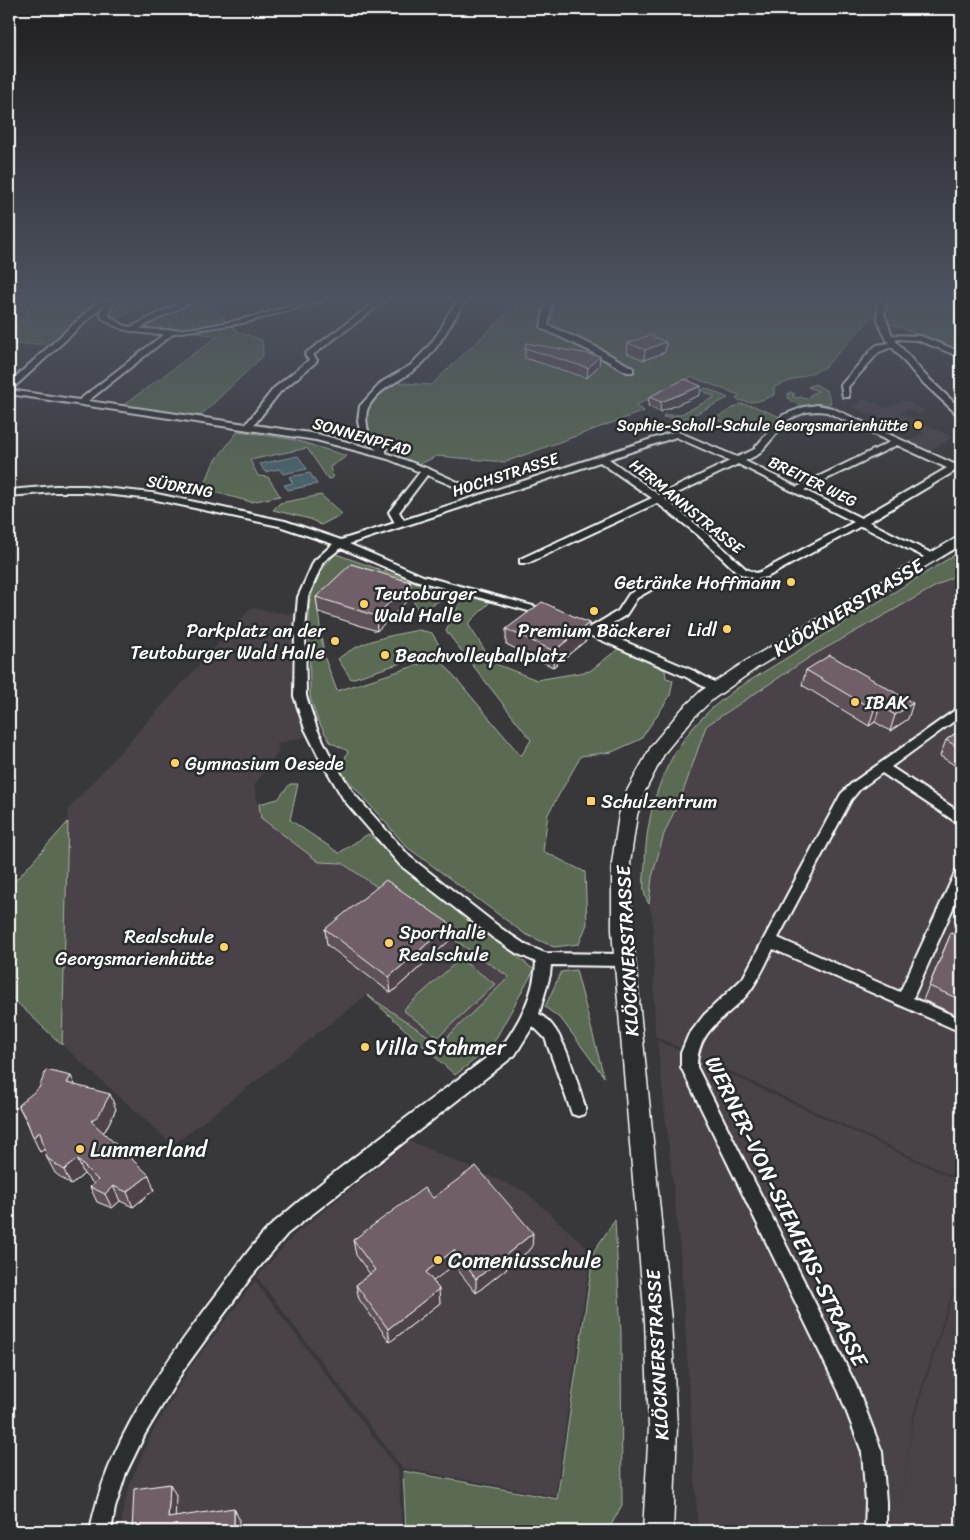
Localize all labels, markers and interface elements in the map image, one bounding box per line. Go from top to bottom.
street label: SONNENPFAD [309,409,415,464]
place label: Sophie-Scholl-Schule Georgsmarienhütte [617,411,908,440]
marker: Sophie-Scholl-Schule Georgsmarienhütte [912,419,924,431]
street label: HOCHSTRASSE [448,443,563,505]
street label: BREITER WEG [763,447,862,515]
street label: HERMANNSTRASSE [623,451,751,563]
street label: SÜDRING [144,466,216,507]
street label: KLÖCKNERSTRASSE [767,549,931,666]
place label: Getränke Hoffmann [614,566,781,599]
marker: Getränke Hoffmann [785,576,797,588]
place label: Teutoburger Wald Halle [374,577,477,632]
marker: Teutoburger Wald Halle [358,598,370,610]
marker: Premium Bäckerei [588,605,600,617]
place label: Lidl [688,613,718,646]
place label: Parkplatz an der Teutoburger Wald Halle [130,614,326,669]
place label: Premium Bäckerei [518,614,671,647]
marker: Lidl [721,623,733,635]
marker: Parkplatz an der Teutoburger Wald Halle [329,635,341,647]
place label: Beachvolleyballplatz [395,639,568,672]
marker: Beachvolleyballplatz [379,649,391,661]
place label: IBAK [864,686,910,719]
marker: IBAK [849,696,861,708]
place label: Gymnasium Oesede [185,747,344,780]
marker: Gymnasium Oesede [169,757,181,769]
place label: Schulzentrum [601,785,717,818]
marker: Schulzentrum [585,795,597,807]
street label: KLÖCKNERSTRASSE [606,863,648,1037]
place label: Sporthalle Realschule [399,916,489,971]
place label: Realschule Georgsmarienhütte [55,920,214,975]
marker: Sporthalle Realschule [383,937,395,949]
marker: Realschule Georgsmarienhütte [218,941,230,953]
place label: Villa Stahmer [375,1028,507,1067]
marker: Villa Stahmer [359,1041,371,1053]
street label: WERNER-VON-SIEMENS-STRASSE [694,1049,880,1375]
place label: Lummerland [90,1130,208,1169]
marker: Lummerland [74,1143,86,1155]
place label: Comeniusschule [448,1241,602,1280]
marker: Comeniusschule [432,1254,444,1266]
street label: KLÖCKNERSTRASSE [636,1267,678,1441]

